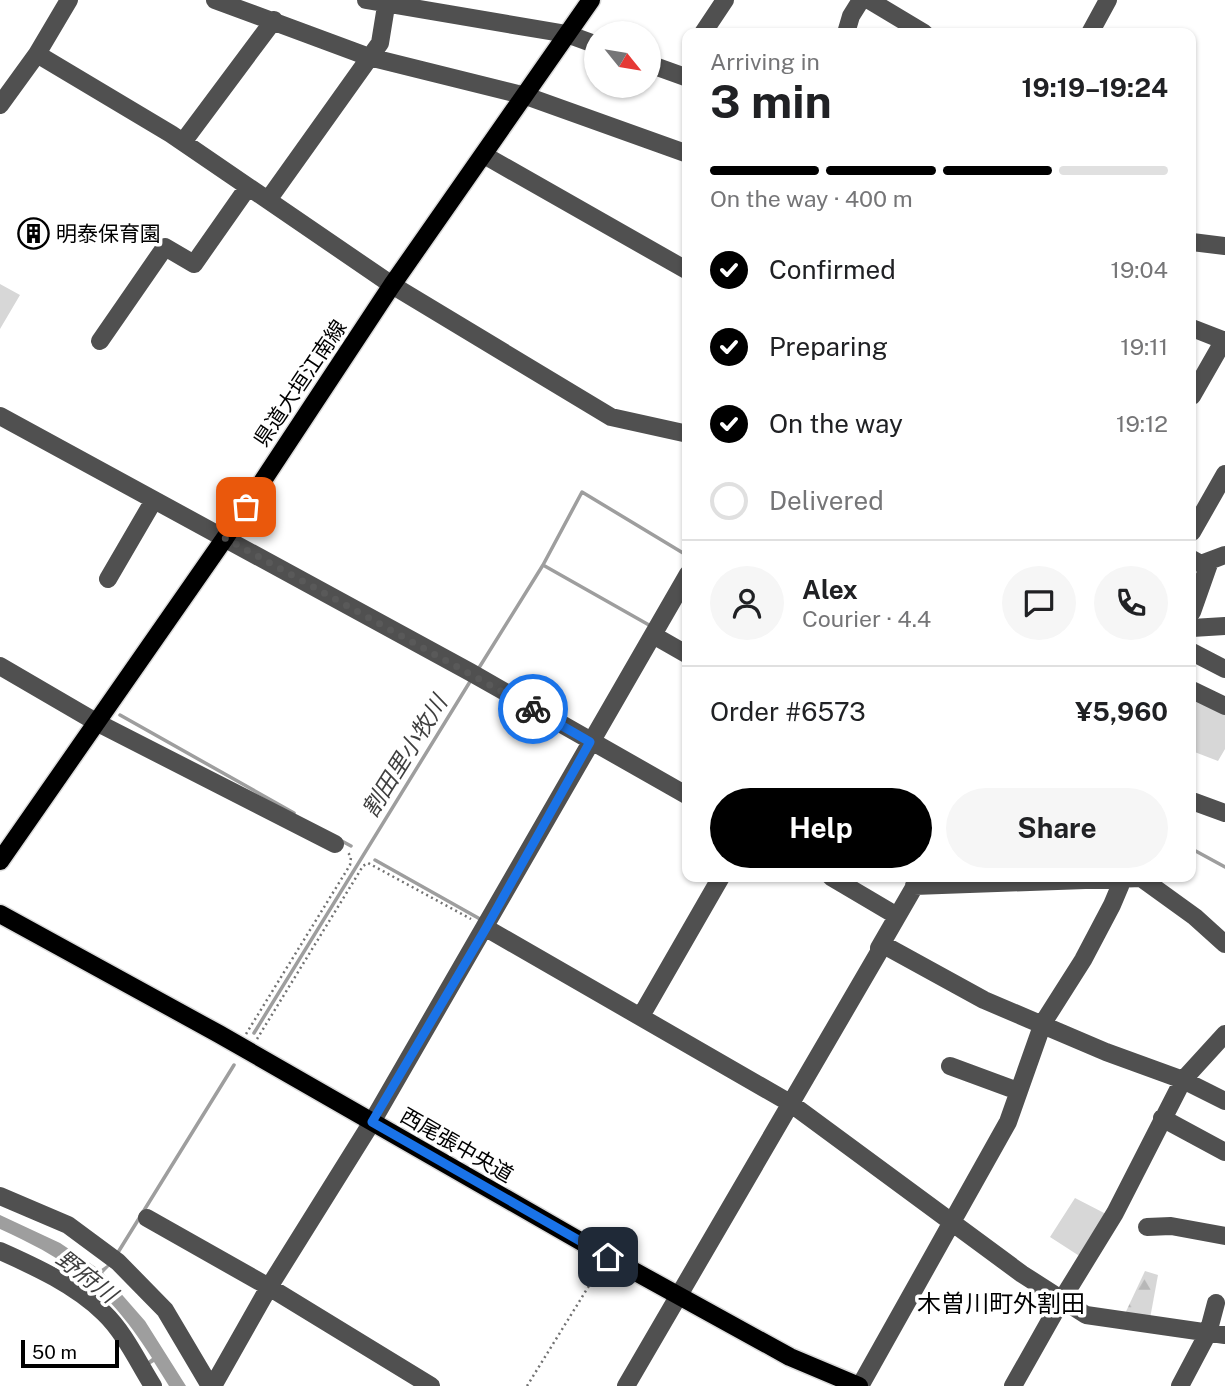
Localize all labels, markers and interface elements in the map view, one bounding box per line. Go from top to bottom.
north arrow [584,21,662,98]
map controls [584,21,661,98]
text: Arriving in [710,48,820,75]
text: 19:19–19:24 [1021,72,1168,103]
text: 3 min [710,74,832,128]
text: On the way · 400 m [710,185,913,212]
building icon: 明泰保育園 [16,216,50,250]
place label: 明泰保育園 [56,221,161,246]
icon: check [710,251,748,289]
text: Confirmed [769,254,896,285]
text: 19:04 [1111,256,1168,283]
street label: 県道大垣江南線 [249,315,351,451]
icon: check [710,328,748,366]
text: Preparing [769,331,888,362]
text: 19:11 [1120,333,1168,360]
icon: check [710,405,748,443]
text: On the way [769,408,903,439]
text: 19:12 [1116,410,1168,437]
pin [216,477,276,537]
text: Delivered [769,485,884,516]
icon: bag [227,488,265,526]
button: person [710,566,784,640]
button: chat [1002,566,1076,640]
button: phone [1094,566,1168,640]
text: Alex [802,574,858,605]
text: Courier · 4.4 [802,605,931,632]
courier [498,674,568,744]
water label: 割田里小牧川 [356,688,454,822]
icon: bike [514,690,552,728]
text: Order #6573 [710,696,866,727]
text: ¥5,960 [1075,696,1168,727]
button: Help [710,788,932,868]
button: Share [946,788,1168,868]
street label: 西尾張中央道 [396,1103,518,1187]
pin [578,1227,638,1287]
icon: home [589,1238,627,1276]
water label: 野府川 [52,1244,125,1310]
district label: 木曽川町外割田 [917,1289,1085,1317]
scale bar [21,1337,119,1369]
text: 50 m [32,1341,77,1363]

